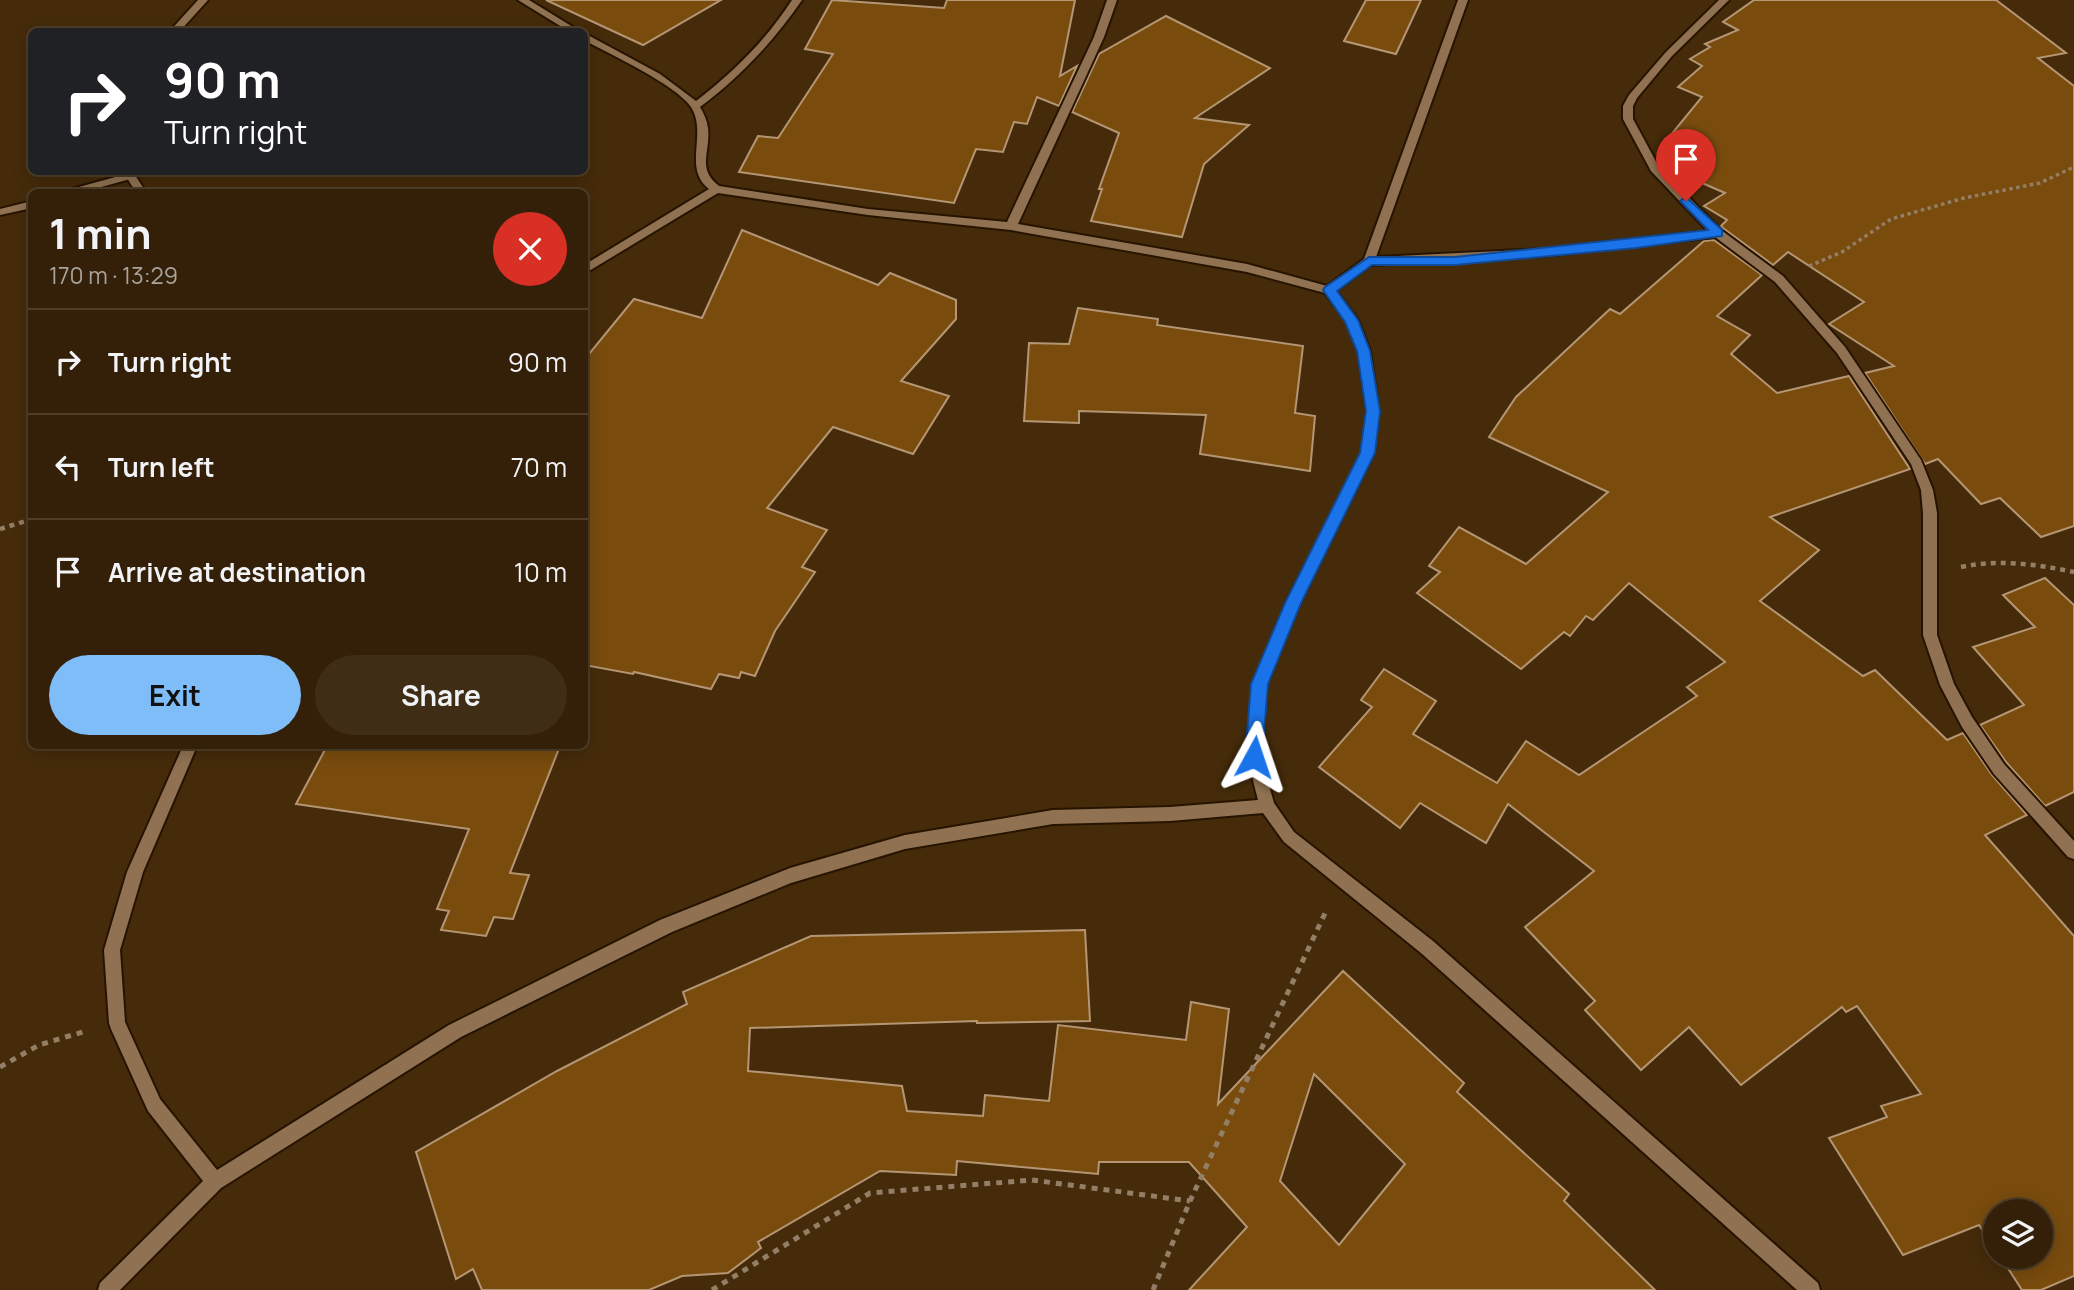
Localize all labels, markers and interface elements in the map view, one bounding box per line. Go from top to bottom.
text: 90 m [164,46,281,113]
icon: right [49,56,140,147]
text: Turn right [164,110,307,154]
pin [1656,129,1716,201]
icon: arrive [1667,140,1705,178]
text: 1 min [49,204,152,262]
button: close [493,212,567,286]
text: 170 m · 13:29 [49,259,178,291]
icon: right [49,343,87,381]
text: Turn right [108,344,232,380]
text: 90 m [508,344,567,380]
icon: left [49,448,87,486]
text: Turn left [108,449,215,485]
text: 70 m [511,449,567,485]
icon: arrive [49,553,87,591]
text: Arrive at destination [108,554,366,590]
text: 10 m [514,554,567,590]
button: Exit [49,655,301,735]
button: Share [315,655,567,735]
position arrow [1217,720,1291,794]
map controls [1983,1199,2053,1269]
button: layers [1983,1199,2053,1269]

